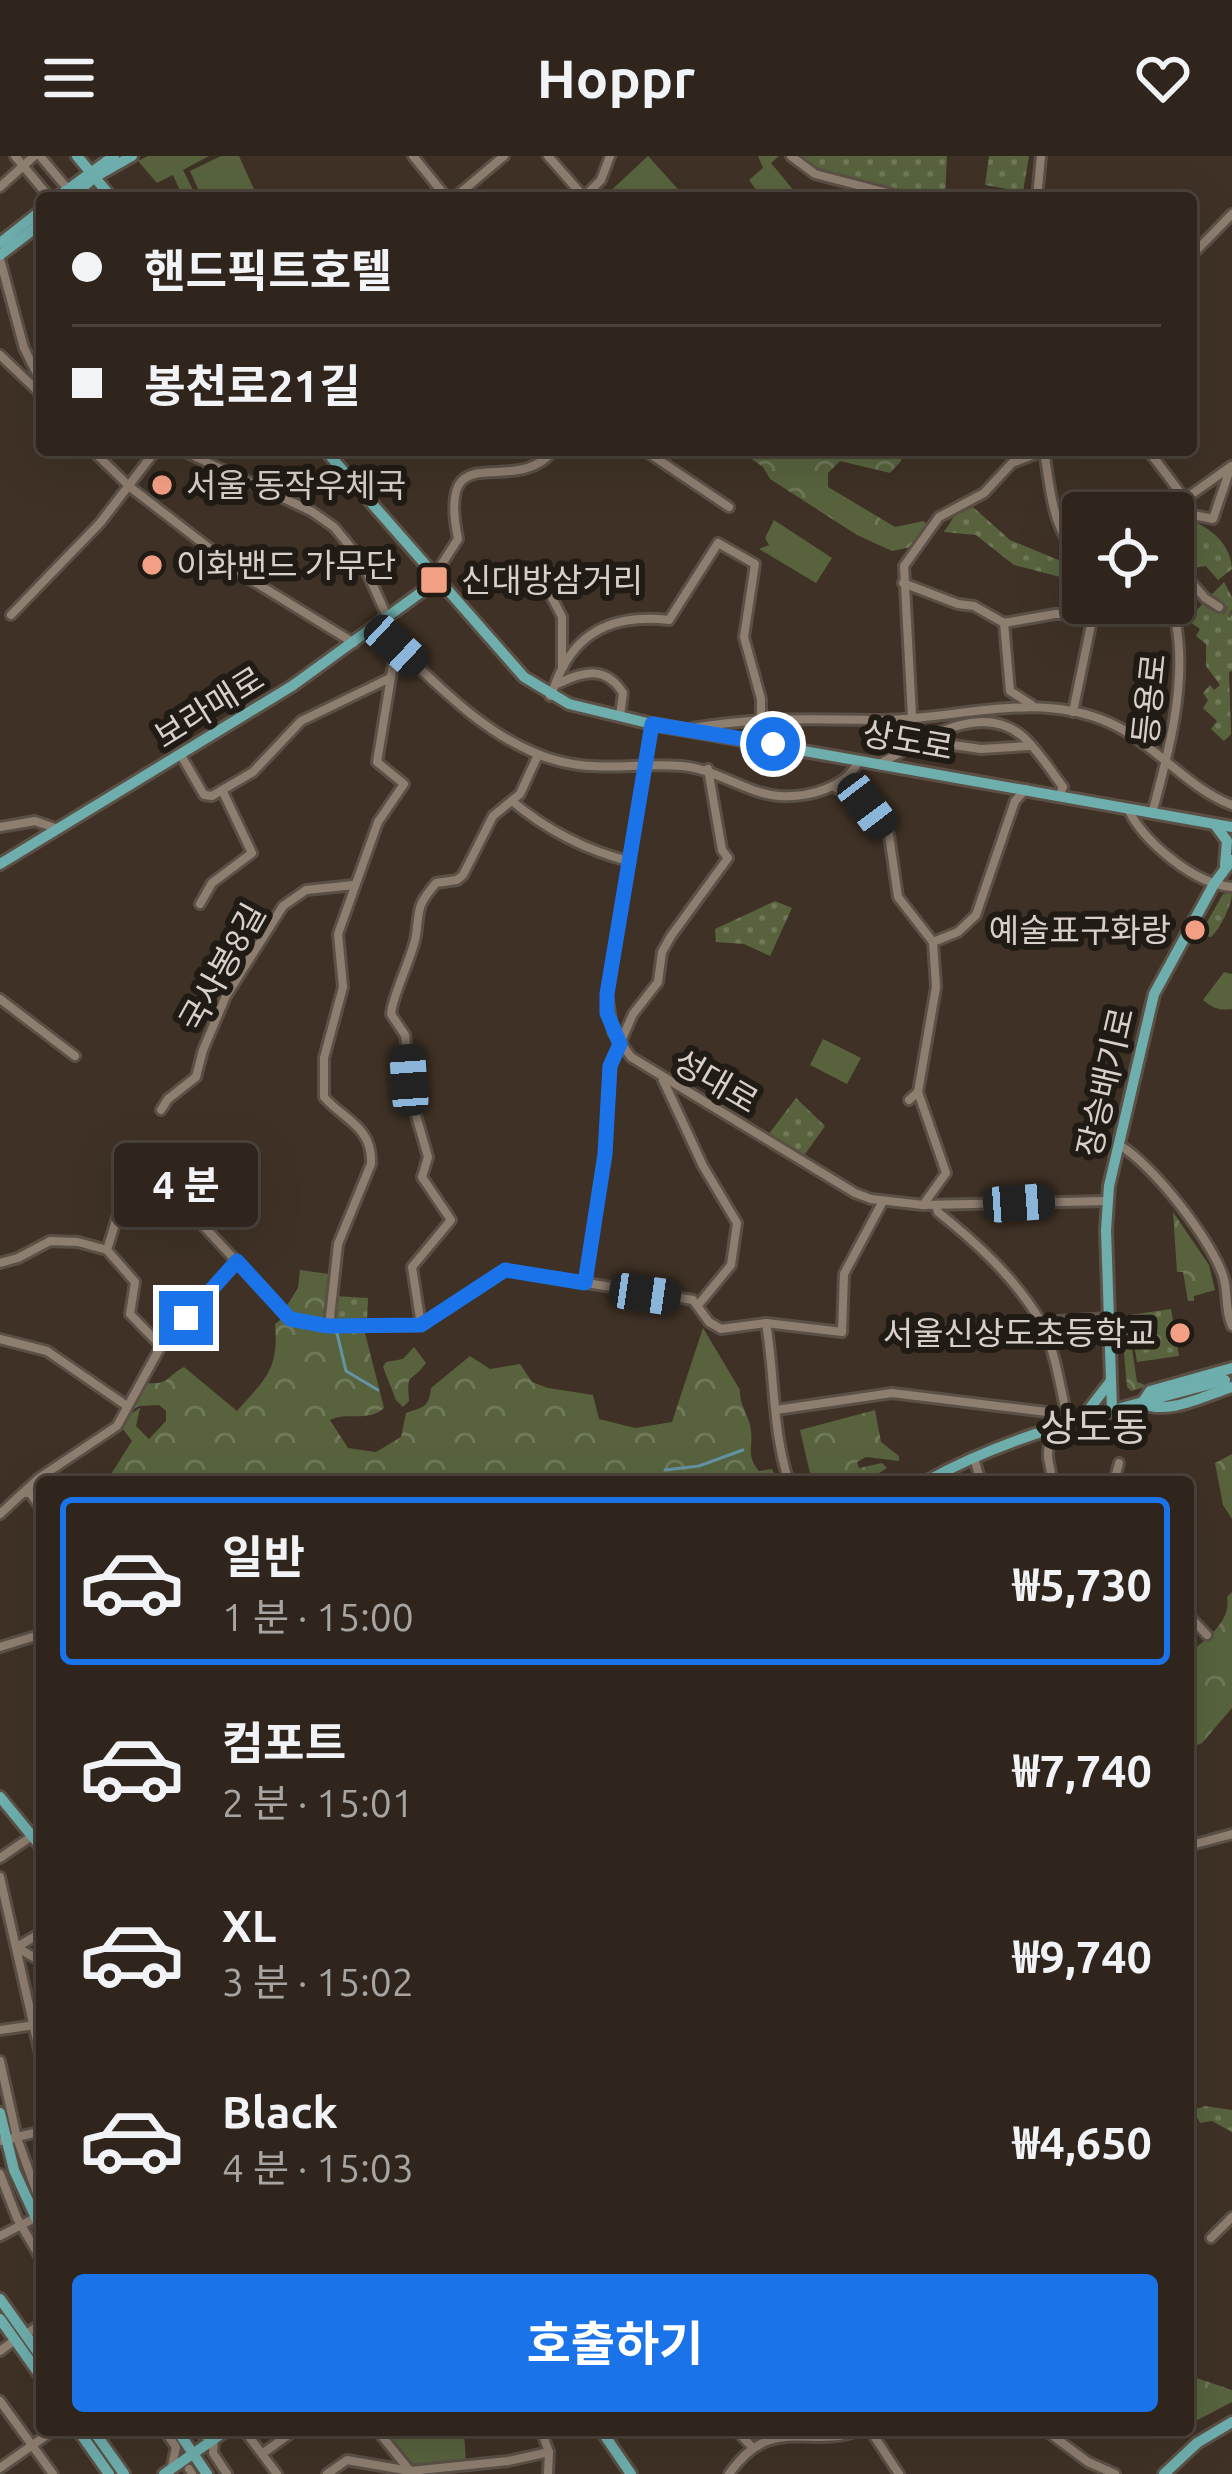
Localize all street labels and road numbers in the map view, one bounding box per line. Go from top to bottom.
street label: 등용로 [1125,652,1172,746]
street label: 보라매로 [147,659,270,754]
street label: 상도로 [860,713,956,766]
street label: 국사봉8길 [171,897,272,1037]
street label: 장승배기로 [1069,1004,1140,1160]
street label: 성대로 [668,1042,765,1119]

